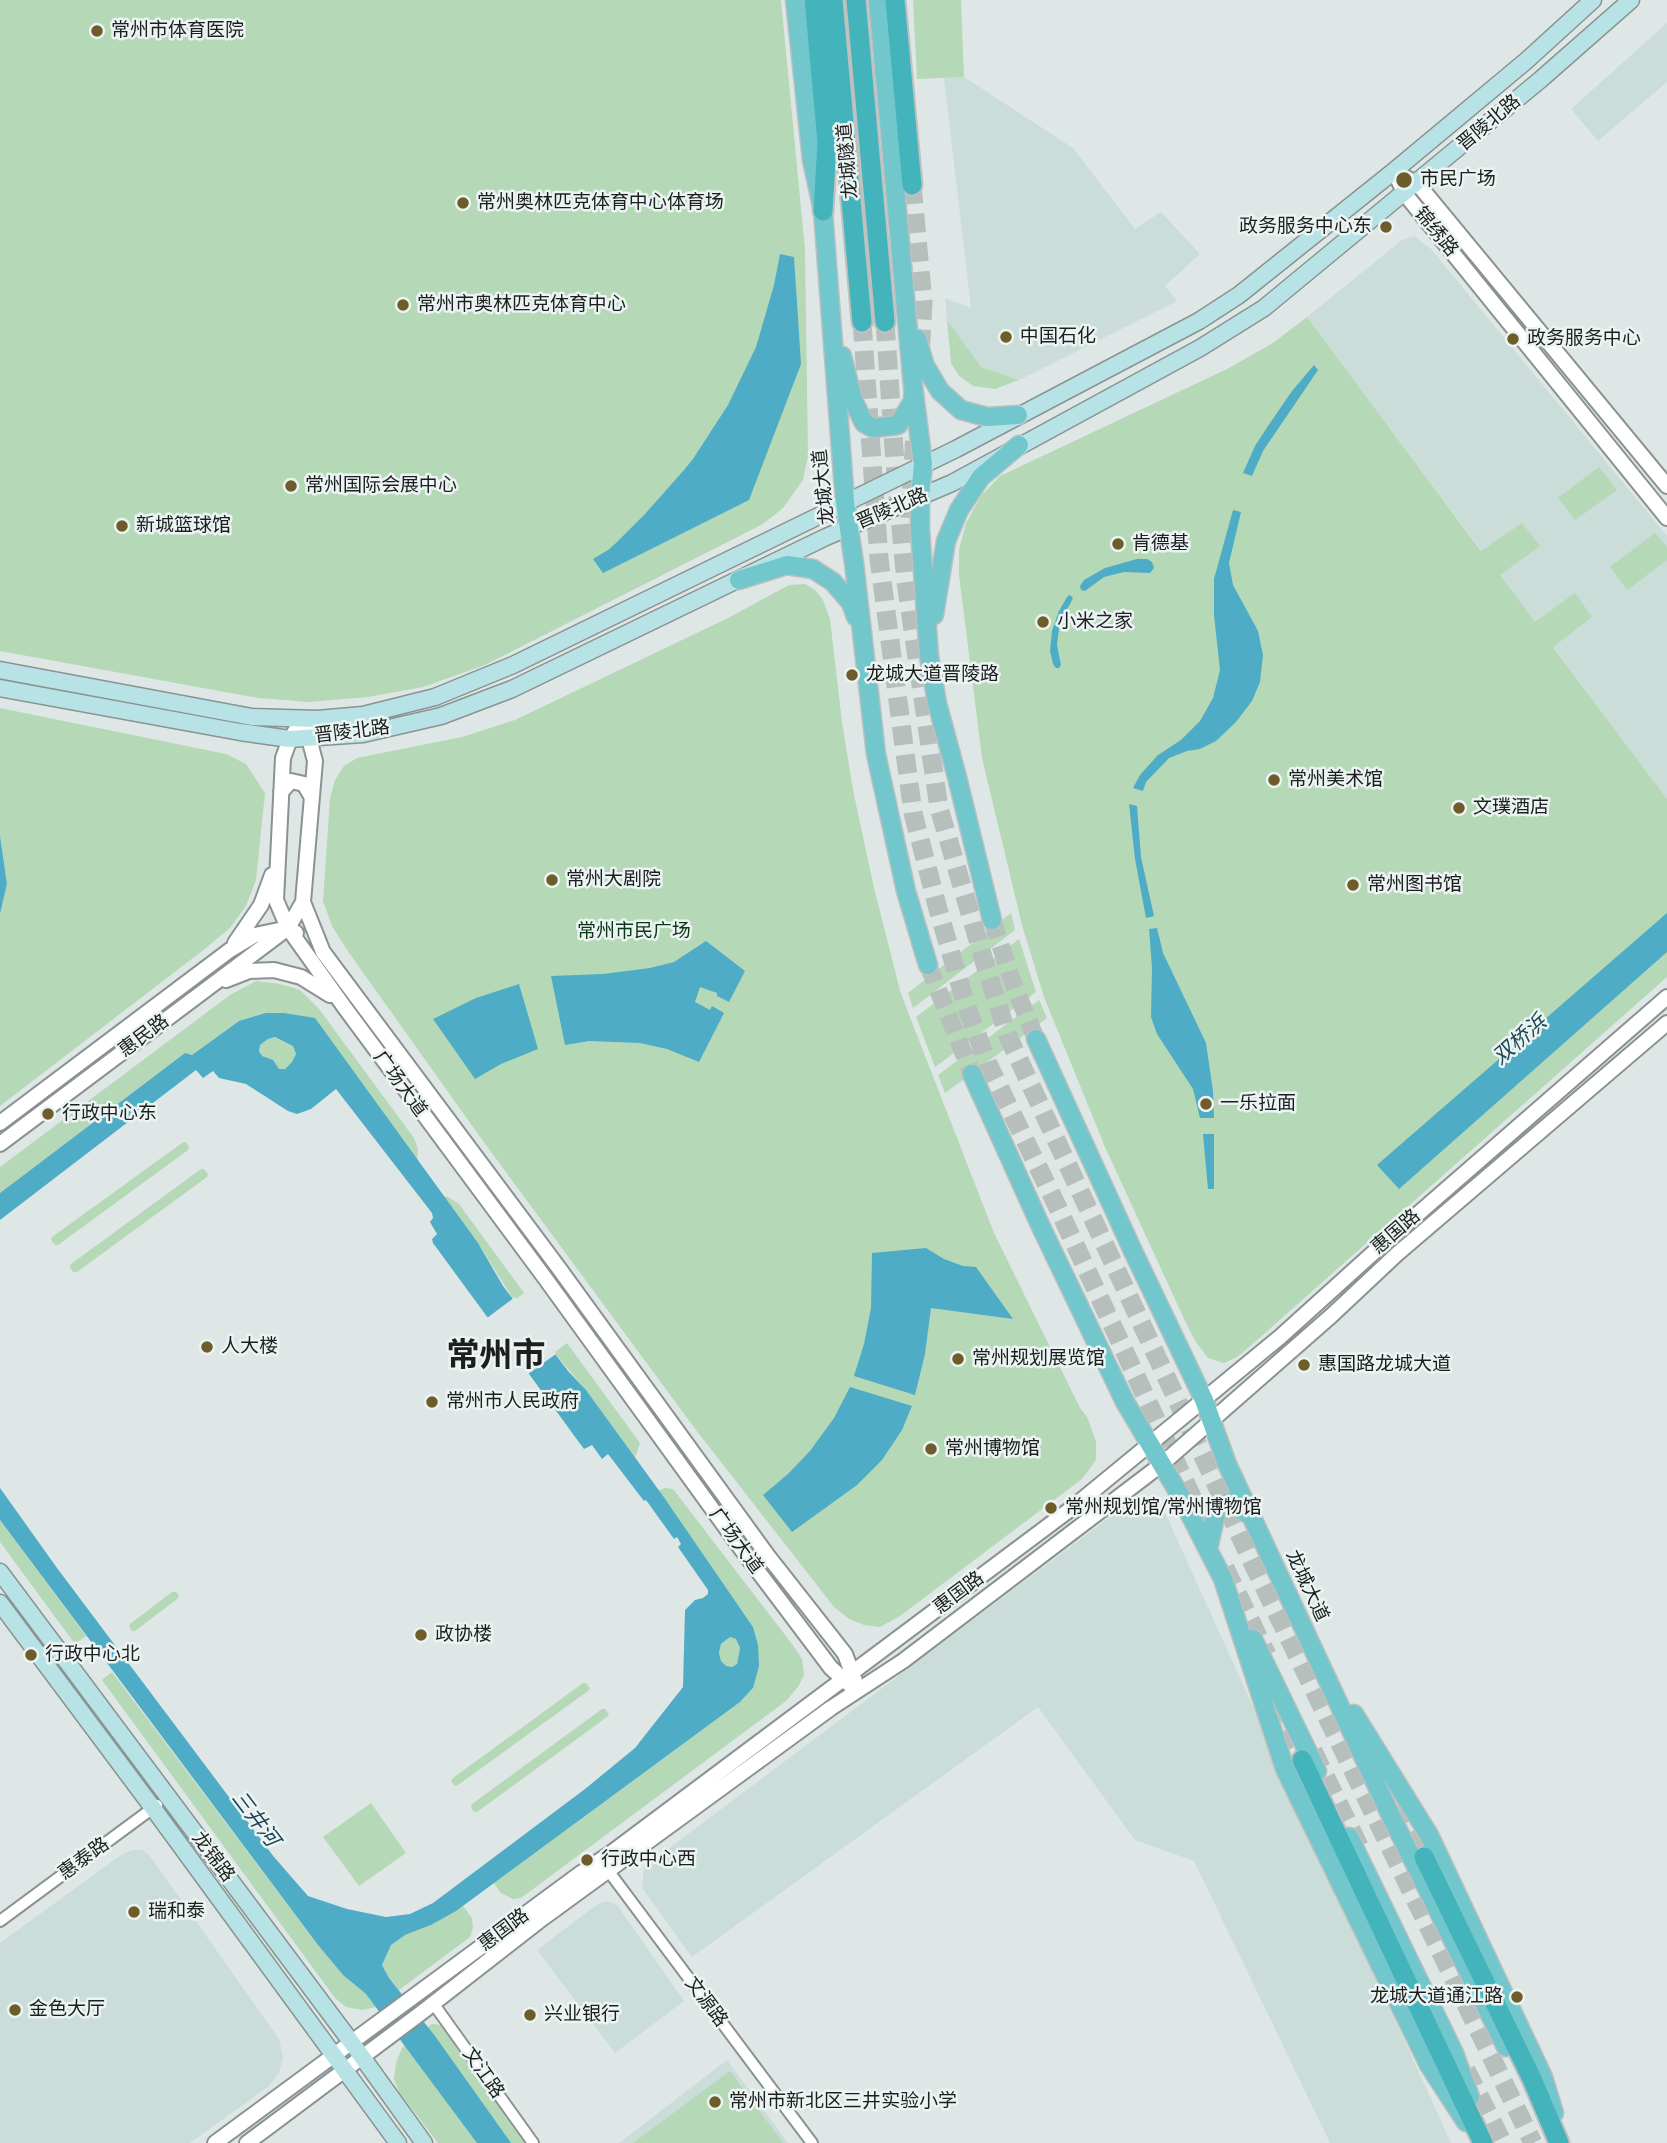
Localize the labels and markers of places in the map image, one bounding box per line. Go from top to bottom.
place label: 常州市体育医院 [111,20,244,42]
marker: 常州市体育医院 [89,23,105,39]
place label: 市民广场 [1420,169,1496,191]
marker: 市民广场 [1394,170,1414,190]
place label: 常州奥林匹克体育中心体育场 [477,192,724,214]
marker: 常州奥林匹克体育中心体育场 [455,195,471,211]
place label: 政务服务中心东 [1239,216,1372,238]
marker: 政务服务中心东 [1378,219,1394,235]
place label: 常州市奥林匹克体育中心 [417,294,626,316]
marker: 常州市奥林匹克体育中心 [395,297,411,313]
place label: 中国石化 [1020,326,1096,348]
place label: 政务服务中心 [1527,328,1641,350]
marker: 中国石化 [998,329,1014,345]
marker: 政务服务中心 [1505,331,1521,347]
place label: 常州国际会展中心 [305,475,457,497]
marker: 常州国际会展中心 [283,478,299,494]
place label: 新城篮球馆 [136,515,231,537]
marker: 新城篮球馆 [114,518,130,534]
place label: 肯德基 [1132,533,1189,555]
marker: 肯德基 [1110,536,1126,552]
place label: 小米之家 [1057,611,1133,633]
marker: 小米之家 [1035,614,1051,630]
place label: 龙城大道晋陵路 [866,664,999,686]
marker: 龙城大道晋陵路 [844,667,860,683]
place label: 常州美术馆 [1288,769,1383,791]
marker: 常州美术馆 [1266,772,1282,788]
place label: 文璞酒店 [1473,797,1549,819]
marker: 文璞酒店 [1451,800,1467,816]
place label: 常州大剧院 [566,869,661,891]
marker: 常州大剧院 [544,872,560,888]
place label: 常州图书馆 [1367,874,1462,896]
marker: 常州图书馆 [1345,877,1361,893]
place label: 一乐拉面 [1220,1093,1296,1115]
marker: 一乐拉面 [1198,1096,1214,1112]
place label: 行政中心东 [62,1103,157,1125]
marker: 行政中心东 [40,1106,56,1122]
place label: 人大楼 [221,1336,278,1358]
marker: 人大楼 [199,1339,215,1355]
place label: 常州规划展览馆 [972,1348,1105,1370]
marker: 常州规划展览馆 [950,1351,966,1367]
place label: 惠国路龙城大道 [1318,1354,1451,1376]
marker: 惠国路龙城大道 [1296,1357,1312,1373]
place label: 常州市人民政府 [446,1391,579,1413]
marker: 常州市人民政府 [424,1394,440,1410]
place label: 常州博物馆 [945,1438,1040,1460]
marker: 常州博物馆 [923,1441,939,1457]
place label: 常州规划馆/常州博物馆 [1065,1497,1262,1519]
marker: 常州规划馆/常州博物馆 [1043,1500,1059,1516]
place label: 政协楼 [435,1624,492,1646]
marker: 政协楼 [413,1627,429,1643]
place label: 行政中心北 [45,1644,140,1666]
marker: 行政中心北 [23,1647,39,1663]
place label: 行政中心西 [601,1849,696,1871]
marker: 行政中心西 [579,1852,595,1868]
place label: 瑞和泰 [148,1901,205,1923]
marker: 瑞和泰 [126,1904,142,1920]
place label: 龙城大道通江路 [1370,1986,1503,2008]
marker: 龙城大道通江路 [1509,1989,1525,2005]
place label: 金色大厅 [29,1999,105,2021]
marker: 金色大厅 [7,2002,23,2018]
place label: 兴业银行 [544,2004,620,2026]
marker: 兴业银行 [522,2007,538,2023]
place label: 常州市新北区三井实验小学 [729,2091,957,2113]
marker: 常州市新北区三井实验小学 [707,2094,723,2110]

